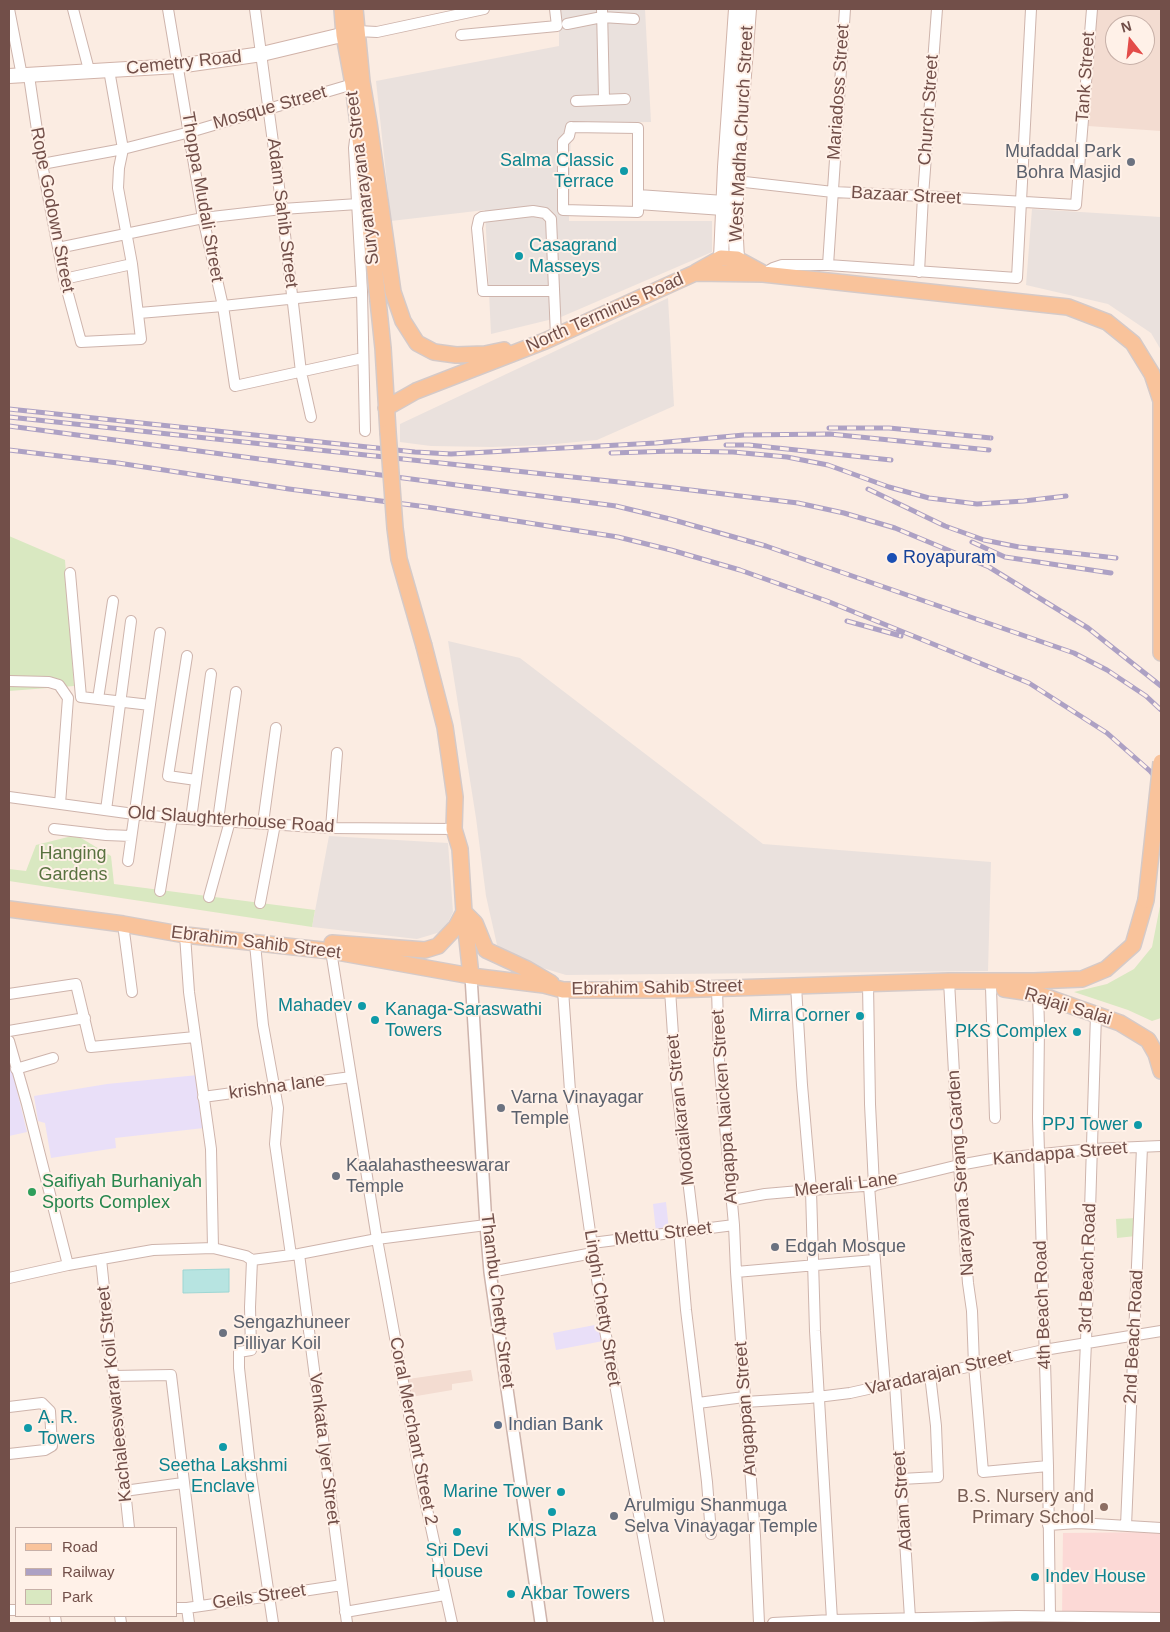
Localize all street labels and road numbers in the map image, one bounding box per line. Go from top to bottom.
street label: Mariadoss Street [823,23,855,161]
street label: West Madha Church Street [726,25,758,243]
street label: Tank Street [1072,31,1100,123]
street label: Cemetry Road [125,46,243,80]
street label: Church Street [914,54,944,166]
street label: Mosque Street [211,81,329,135]
street label: Suryanarayana Street [342,90,384,266]
street label: Thoppa Mudali Street [176,110,228,284]
street label: Rope Godown Street [25,125,79,295]
street label: Adam Sahib Street [262,137,302,289]
street label: Bazaar Street [850,182,962,210]
street label: North Terminus Road [523,269,687,357]
street label: Old Slaughterhouse Road [127,802,335,838]
street label: Ebrahim Sahib Street [170,922,342,964]
street label: Ebrahim Sahib Street [571,976,743,1000]
street label: Rajaji Salai [1022,984,1114,1030]
street label: Angappa Naicken Street [707,1009,743,1205]
street label: Mootaikaran Street [662,1033,700,1187]
street label: Narayana Serang Garden [943,1069,979,1277]
street label: krishna lane [227,1070,327,1104]
street label: Kandappa Street [992,1137,1128,1171]
street label: Meerali Lane [793,1168,899,1202]
street label: 3rd Beach Road [1075,1203,1101,1333]
street label: Thambu Chetty Street [476,1212,518,1390]
street label: Mettu Street [613,1217,713,1251]
street label: Linghi Chetty Street [579,1228,625,1388]
street label: 4th Beach Road [1030,1240,1056,1370]
street label: 2nd Beach Road [1120,1269,1148,1405]
street label: Kachaleeswarar Koil Street [93,1285,137,1503]
street label: Coral Merchant Street 2 [384,1335,442,1527]
street label: Angappan Street [731,1341,761,1477]
street label: Varadarajan Street [864,1346,1014,1400]
street label: Venkata Iyer Street [304,1372,344,1526]
street label: Adam Street [889,1450,917,1552]
street label: Geils Street [211,1580,307,1614]

